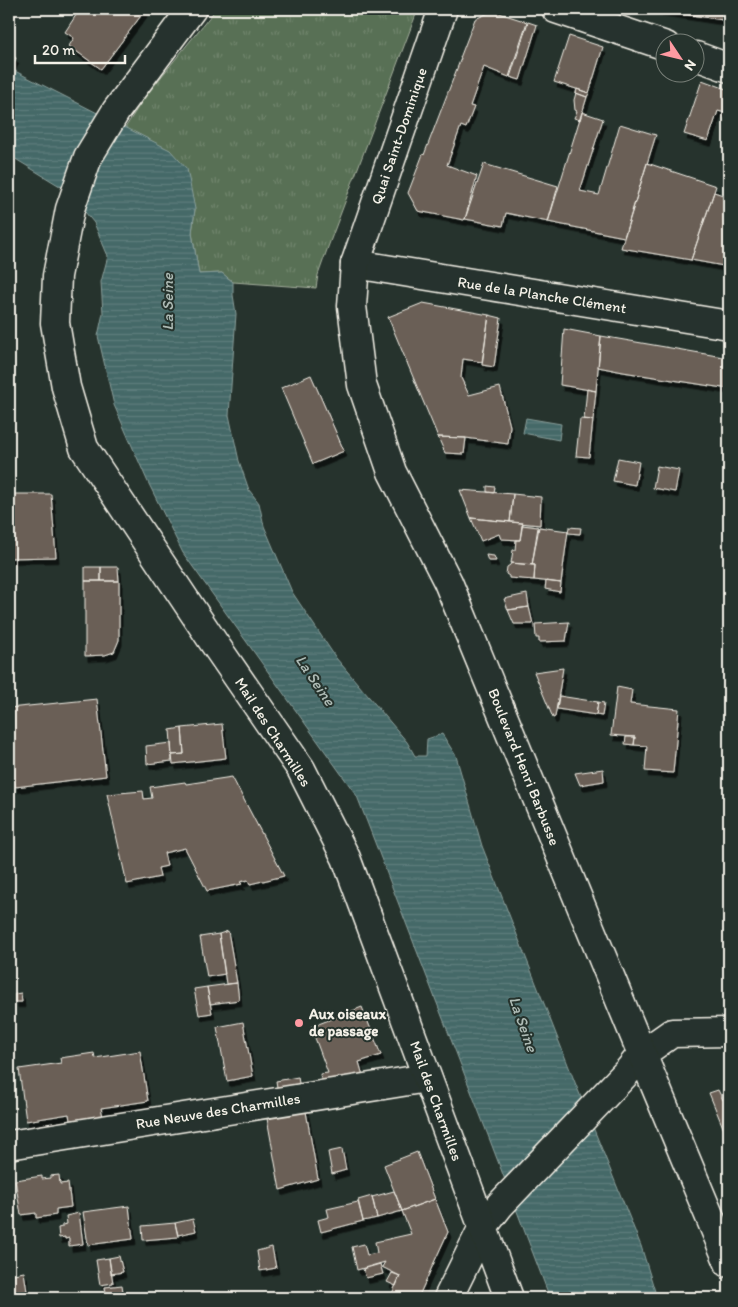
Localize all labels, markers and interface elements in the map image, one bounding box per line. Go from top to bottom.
scale bar [35,32,125,64]
north arrow [656,32,706,82]
text: 20 m [42,41,76,59]
text: N [681,56,700,74]
street label: Quai Saint-Dominique [367,65,431,207]
water label: La Seine [158,272,177,331]
street label: Rue de la Planche Clément [456,273,628,317]
water label: La Seine [292,651,340,710]
street label: Mail des Charmilles [231,674,315,790]
street label: Boulevard Henri Barbusse [484,686,564,848]
water label: La Seine [505,994,542,1056]
place label: Aux oiseaux de passage [308,1005,387,1041]
marker: Aux oiseaux de passage [293,1017,305,1029]
street label: Mail des Charmilles [406,1038,466,1164]
street label: Rue Neuve des Charmilles [134,1089,302,1133]

